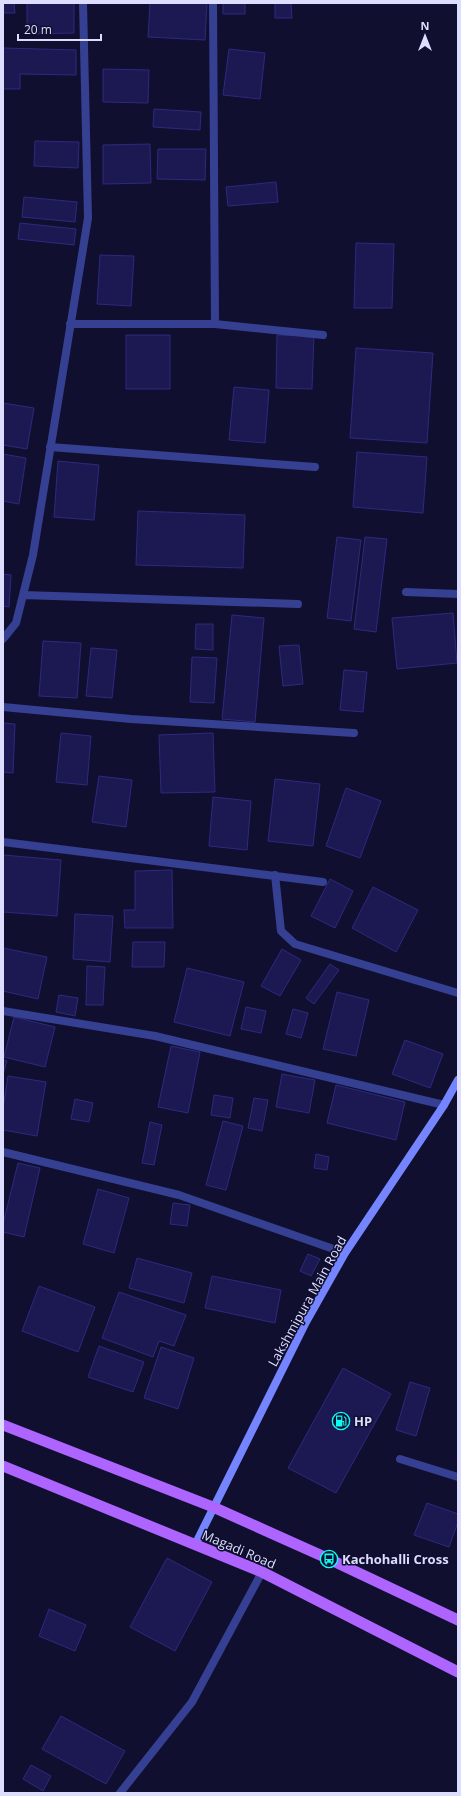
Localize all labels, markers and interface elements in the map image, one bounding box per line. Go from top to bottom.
scale bar [18,16,101,42]
north arrow [405,16,445,56]
text: N [421,18,429,33]
text: 20 m [24,21,52,38]
street label: Lakshmipura Main Road [264,1232,350,1370]
fuel station icon: HP [331,1411,351,1431]
place label: HP [354,1412,372,1430]
street label: Magadi Road [199,1525,279,1573]
bus stop icon: Kachohalli Cross [319,1549,339,1569]
place label: Kachohalli Cross [342,1550,449,1568]

